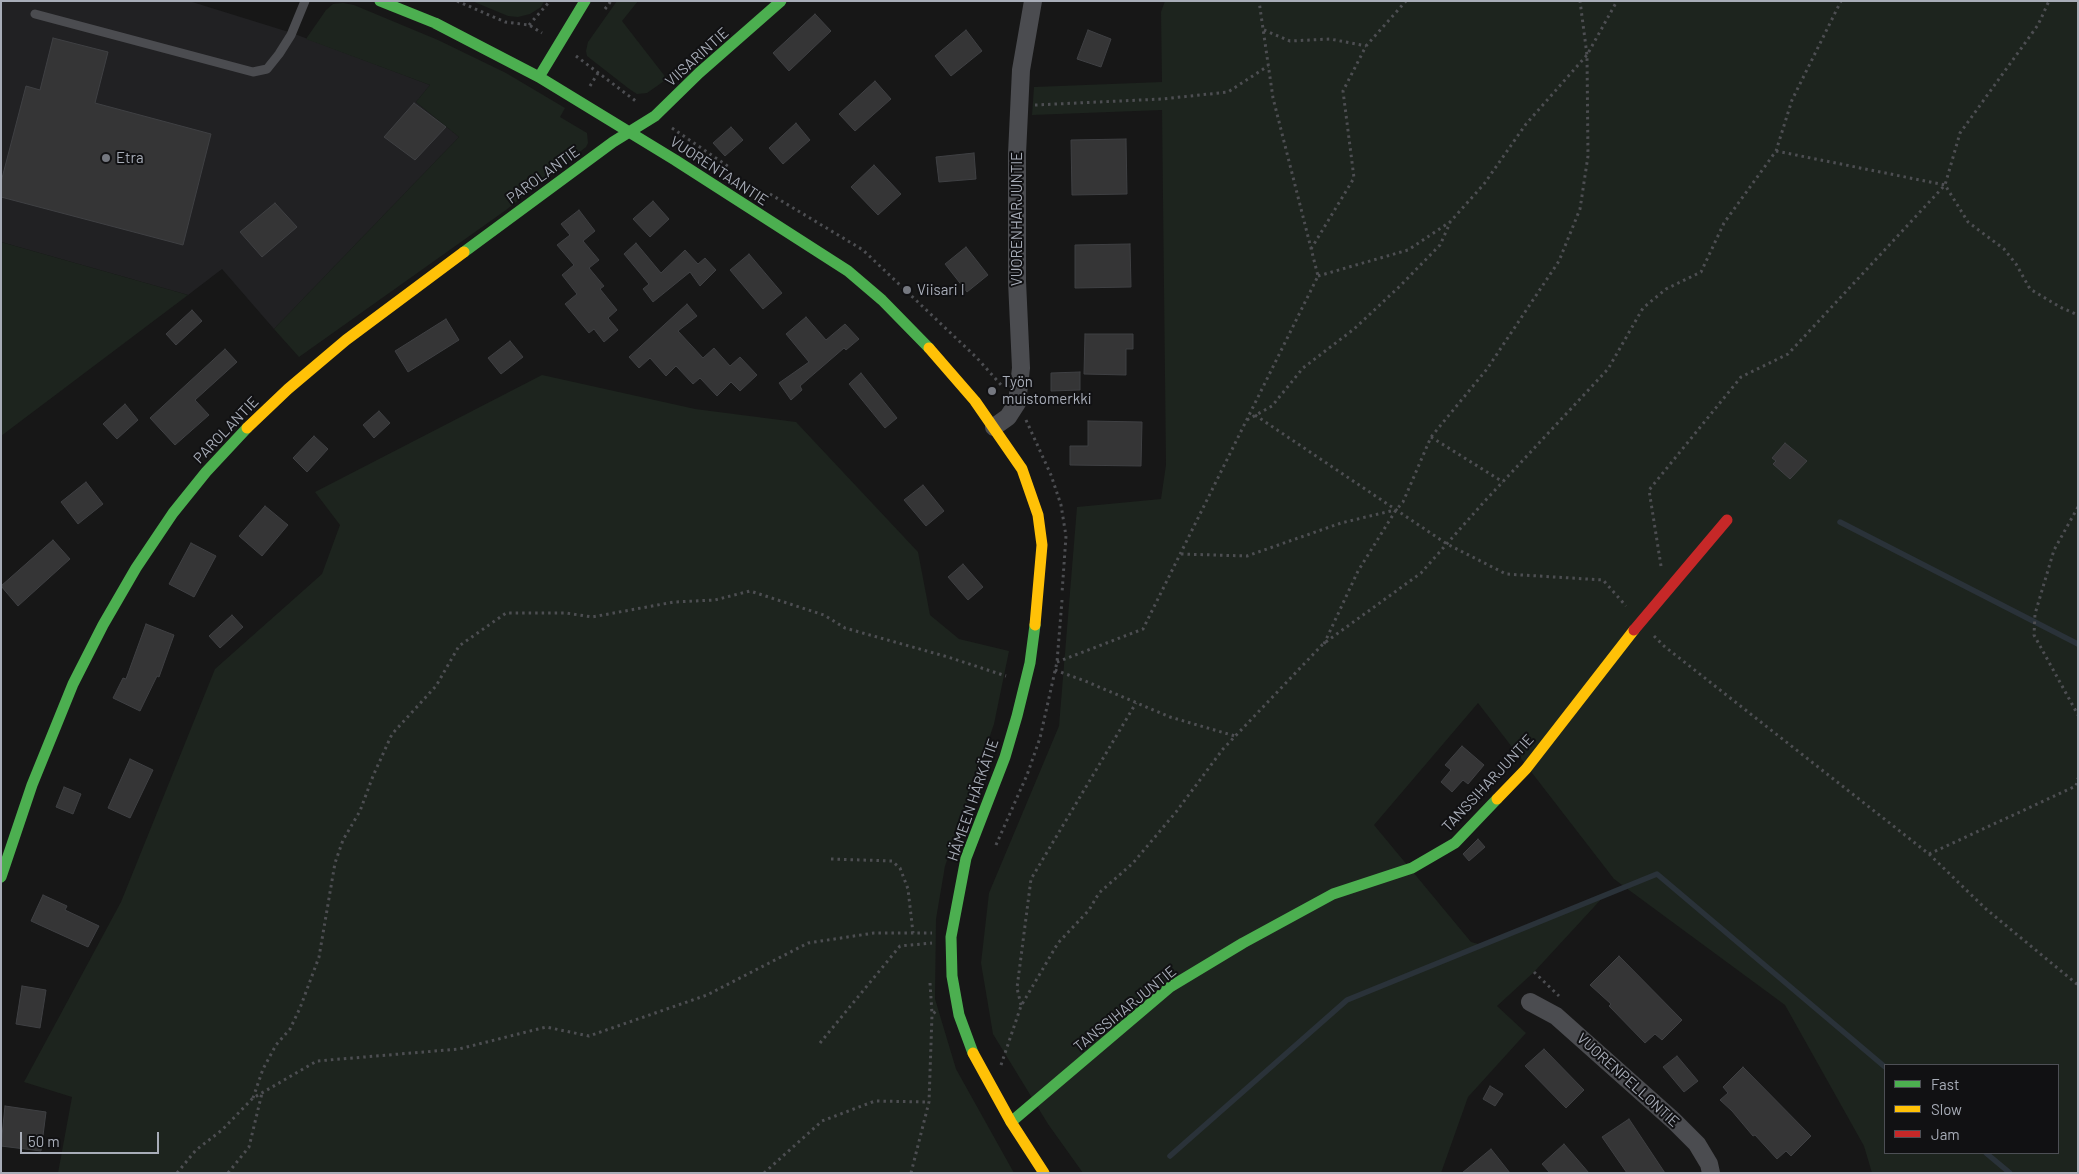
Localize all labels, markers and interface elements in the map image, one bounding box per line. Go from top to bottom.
street label: VIISARINTIE [662,24,732,90]
street label: VUORENTAANTIE [666,133,772,209]
street label: PAROLANTIE [503,142,583,208]
place label: Etra [116,149,144,167]
marker: Etra [100,152,112,164]
street label: VUORENHARJUNTIE [1008,152,1026,286]
place label: Viisari I [917,281,965,299]
marker: Viisari I [901,284,913,296]
place label: Työn muistomerkki [1002,373,1091,408]
marker: Työn muistomerkki [986,385,998,397]
street label: PAROLANTIE [190,393,262,467]
street label: TANSSIHARJUNTIE [1438,731,1538,835]
street label: HÄMEEN HÄRKÄTIE [944,736,1002,864]
street label: TANSSIHARJUNTIE [1070,962,1180,1056]
street label: VUORENPELLONTIE [1573,1029,1683,1131]
legend [1884,1064,2059,1154]
text: Fast [1931,1075,1959,1093]
text: Slow [1931,1100,1962,1118]
scale bar [22,1122,161,1154]
text: Jam [1931,1125,1960,1143]
text: 50 m [28,1132,60,1150]

